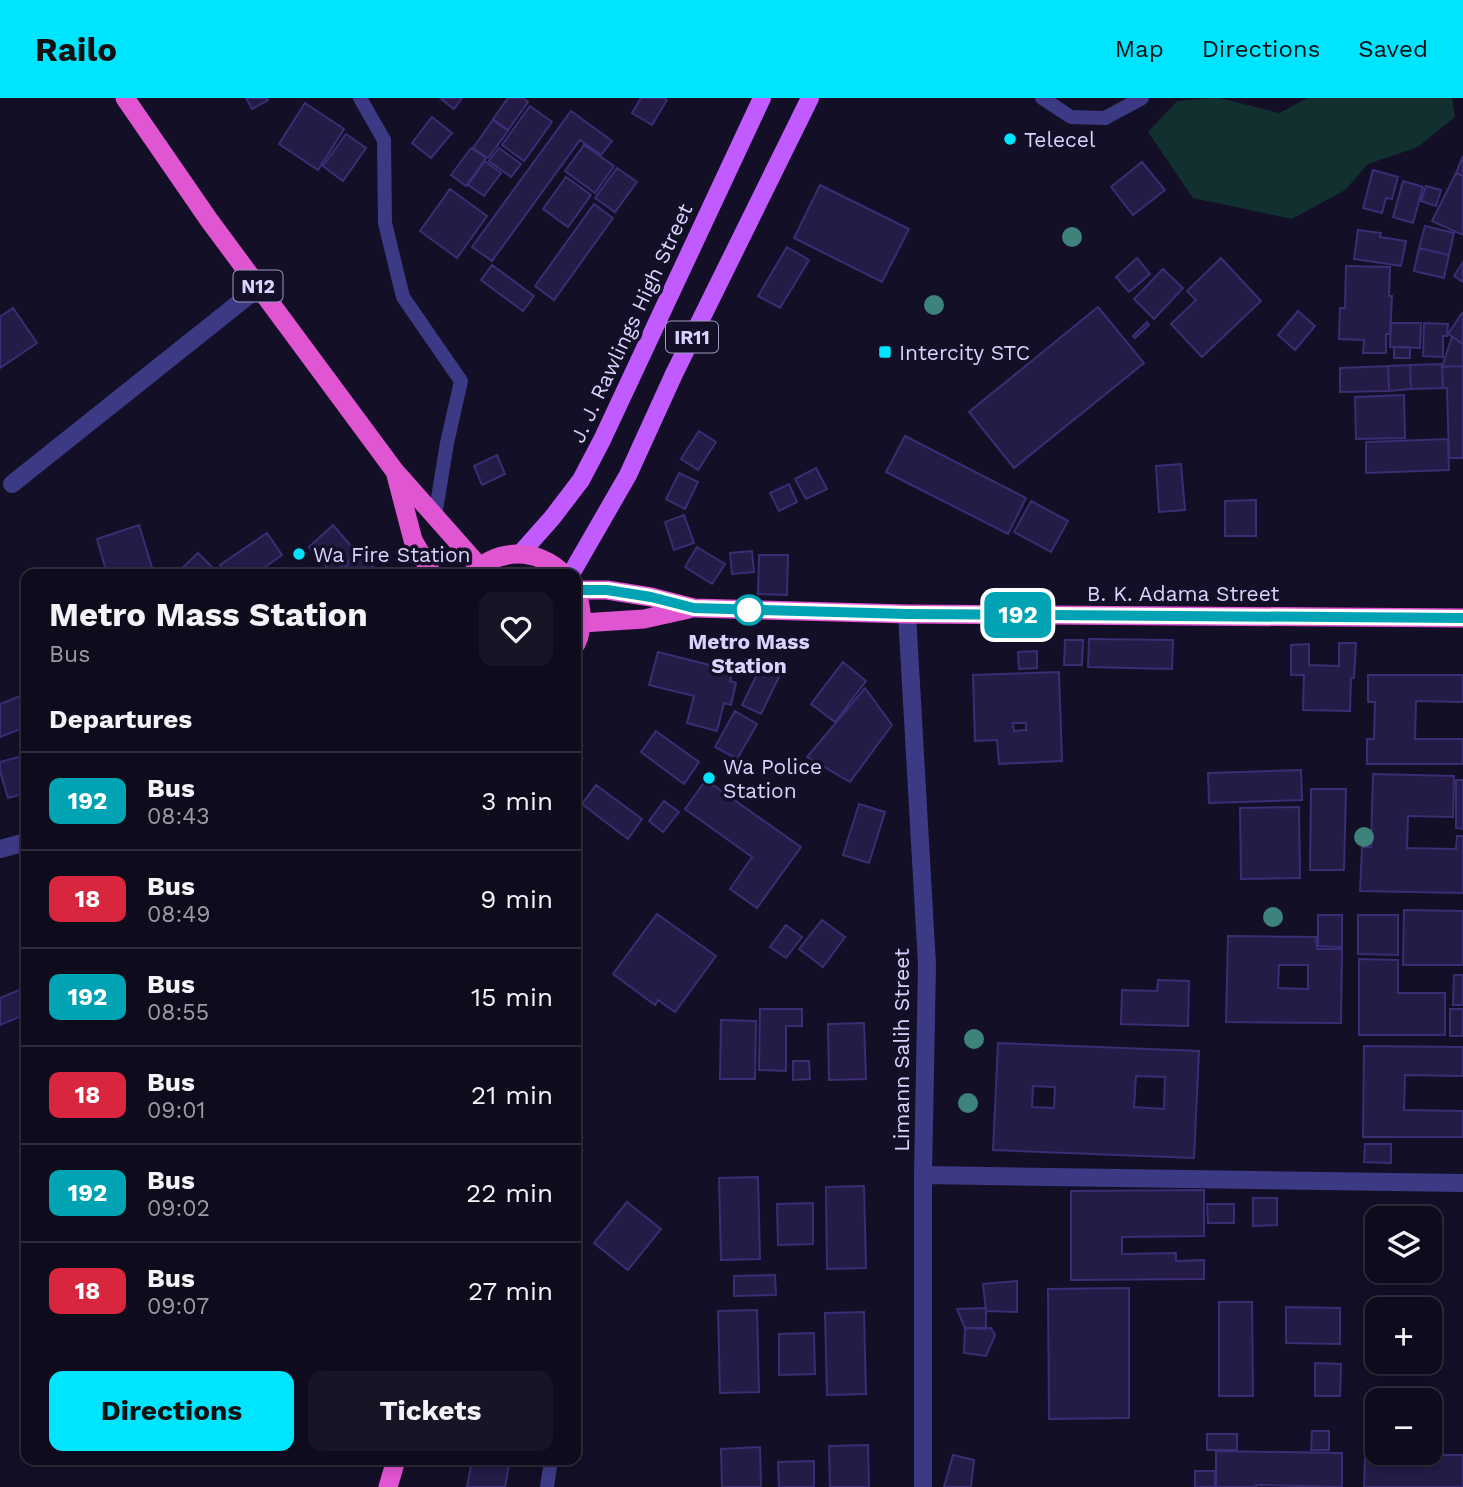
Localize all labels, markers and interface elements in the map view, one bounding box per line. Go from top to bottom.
text: Railo [35,30,117,69]
text: Map [1115,35,1164,63]
text: Directions [1202,35,1320,63]
text: Saved [1358,35,1428,63]
place label: Telecel [1024,127,1096,152]
marker: Telecel [1002,131,1018,147]
street label: J. J. Rawlings High Street [565,199,698,447]
road number: N12 [233,270,282,302]
road number: IR11 [666,322,718,353]
place label: Intercity STC [899,340,1030,365]
marker: Intercity STC [877,344,893,360]
place label: Wa Fire Station [313,542,471,567]
marker: Wa Fire Station [291,546,307,562]
street label: B. K. Adama Street [1087,581,1280,606]
button: heart [479,592,553,666]
line badge: 192 [978,592,1058,638]
text: Metro Mass Station [49,595,368,634]
marker: Metro Mass Station [734,595,764,625]
text: 192 [998,601,1038,629]
place label: Metro Mass Station [688,629,810,678]
text: Bus [49,641,90,668]
text: Departures [49,704,192,734]
place label: Wa Police Station [723,754,822,803]
marker: Wa Police Station [701,770,717,786]
text: Bus [147,773,195,803]
text: 3 min [481,786,553,816]
text: 192 [68,787,107,815]
text: 08:43 [147,803,210,830]
text: Bus [147,871,195,901]
text: 9 min [480,884,553,914]
text: 18 [75,885,100,913]
text: 08:49 [147,901,211,928]
street label: Limann Salih Street [889,948,914,1152]
text: Bus [147,969,195,999]
text: 15 min [471,982,553,1012]
text: 192 [68,983,107,1011]
text: 08:55 [147,999,209,1026]
text: Bus [147,1067,195,1097]
text: 21 min [471,1080,553,1110]
text: 18 [75,1081,100,1109]
text: 09:01 [147,1097,206,1124]
text: Bus [147,1165,195,1195]
text: 22 min [466,1178,553,1208]
text: 192 [68,1179,107,1207]
text: 09:02 [147,1195,210,1222]
map controls [1365,1206,1442,1465]
button: layers [1365,1206,1442,1283]
text: Bus [147,1263,195,1293]
text: 27 min [468,1276,553,1306]
text: 18 [75,1277,100,1305]
text: 09:07 [147,1293,209,1320]
button: + [1365,1297,1442,1374]
button: Directions [49,1371,294,1451]
button: Tickets [308,1371,553,1451]
button: − [1365,1388,1442,1465]

